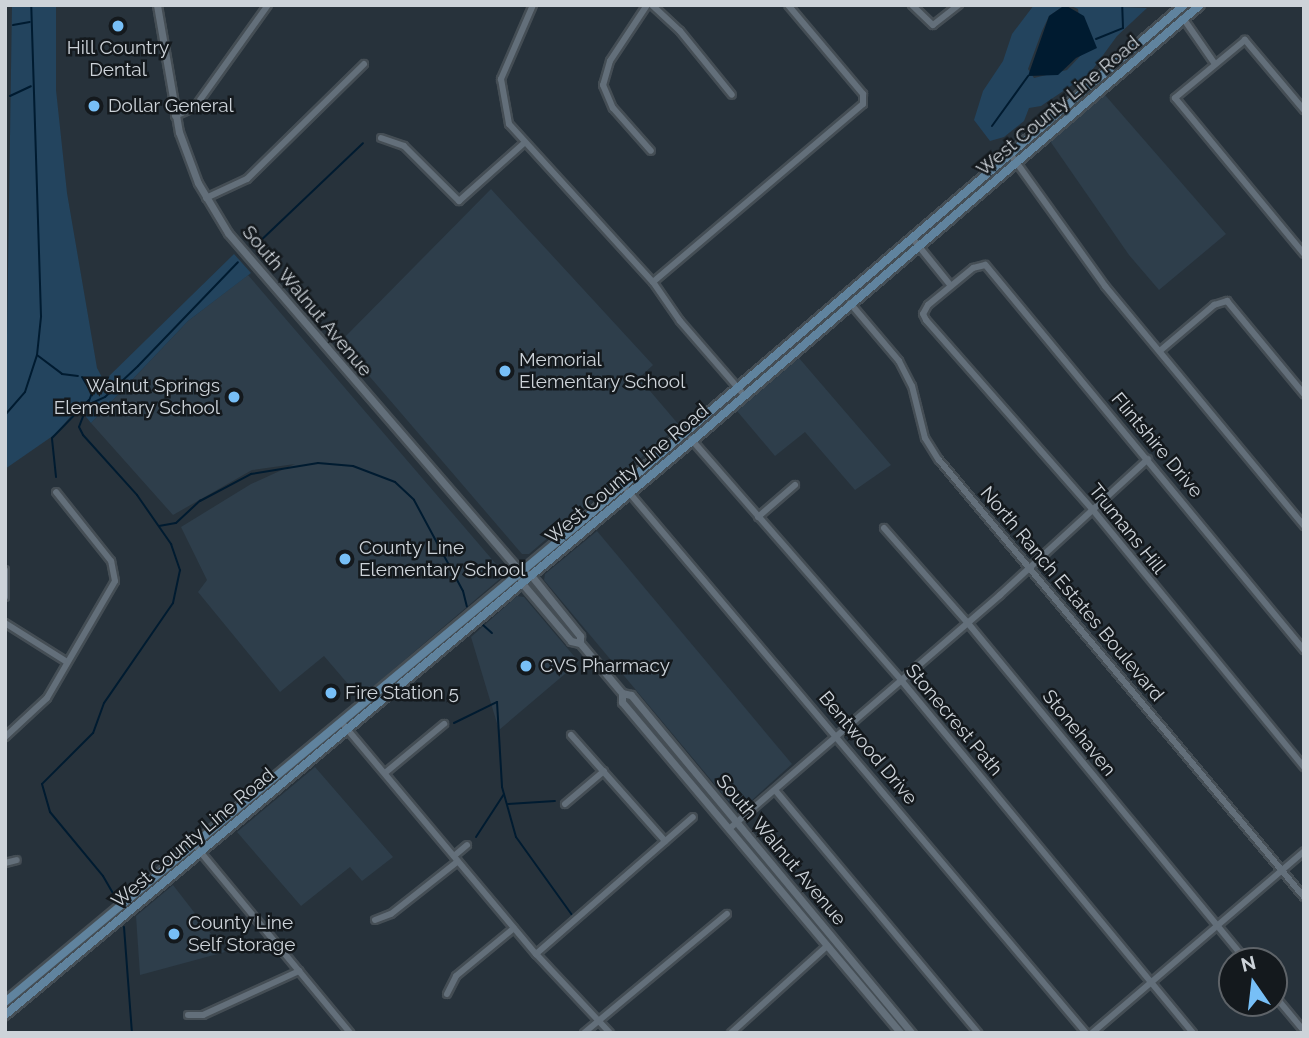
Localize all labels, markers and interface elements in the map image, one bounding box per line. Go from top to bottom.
marker: Hill Country Dental [110,18,126,34]
street label: West County Line Road [972,31,1144,181]
place label: Hill Country Dental [66,37,170,81]
place label: Dollar General [108,95,234,117]
marker: Dollar General [86,98,102,114]
street label: South Walnut Avenue [237,220,377,382]
place label: Memorial Elementary School [519,349,686,393]
marker: Memorial Elementary School [497,363,513,379]
place label: Walnut Springs Elementary School [53,375,220,419]
street label: Flintshire Drive [1107,388,1207,502]
marker: Walnut Springs Elementary School [226,389,242,405]
street label: West County Line Road [541,399,713,549]
street label: Trumans Hill [1084,479,1170,579]
street label: North Ranch Estates Boulevard [975,482,1169,706]
place label: County Line Elementary School [359,537,526,581]
marker: County Line Elementary School [337,551,353,567]
place label: CVS Pharmacy [540,655,670,677]
marker: CVS Pharmacy [518,658,534,674]
street label: Stonecrest Path [901,659,1007,781]
place label: Fire Station 5 [345,682,459,704]
marker: Fire Station 5 [323,685,339,701]
street label: Stonehaven [1037,685,1121,781]
street label: Bentwood Drive [814,687,922,809]
street label: West County Line Road [107,763,279,913]
street label: South Walnut Avenue [711,769,851,931]
place label: County Line Self Storage [188,912,296,956]
marker: County Line Self Storage [166,926,182,942]
north arrow [1218,947,1288,1017]
text: N [1239,951,1258,976]

